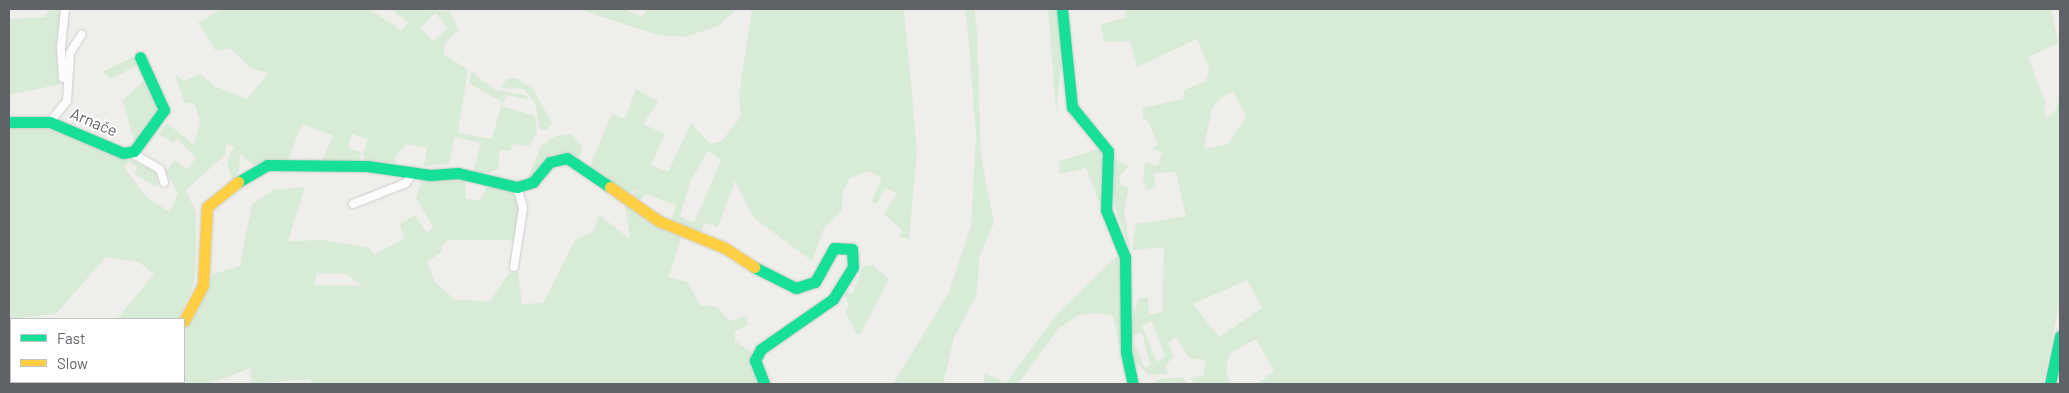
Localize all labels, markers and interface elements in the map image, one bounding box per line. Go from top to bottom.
street label: Arnače [68,104,120,140]
legend [10,318,185,383]
text: Fast [57,329,85,347]
text: Slow [57,354,88,372]

